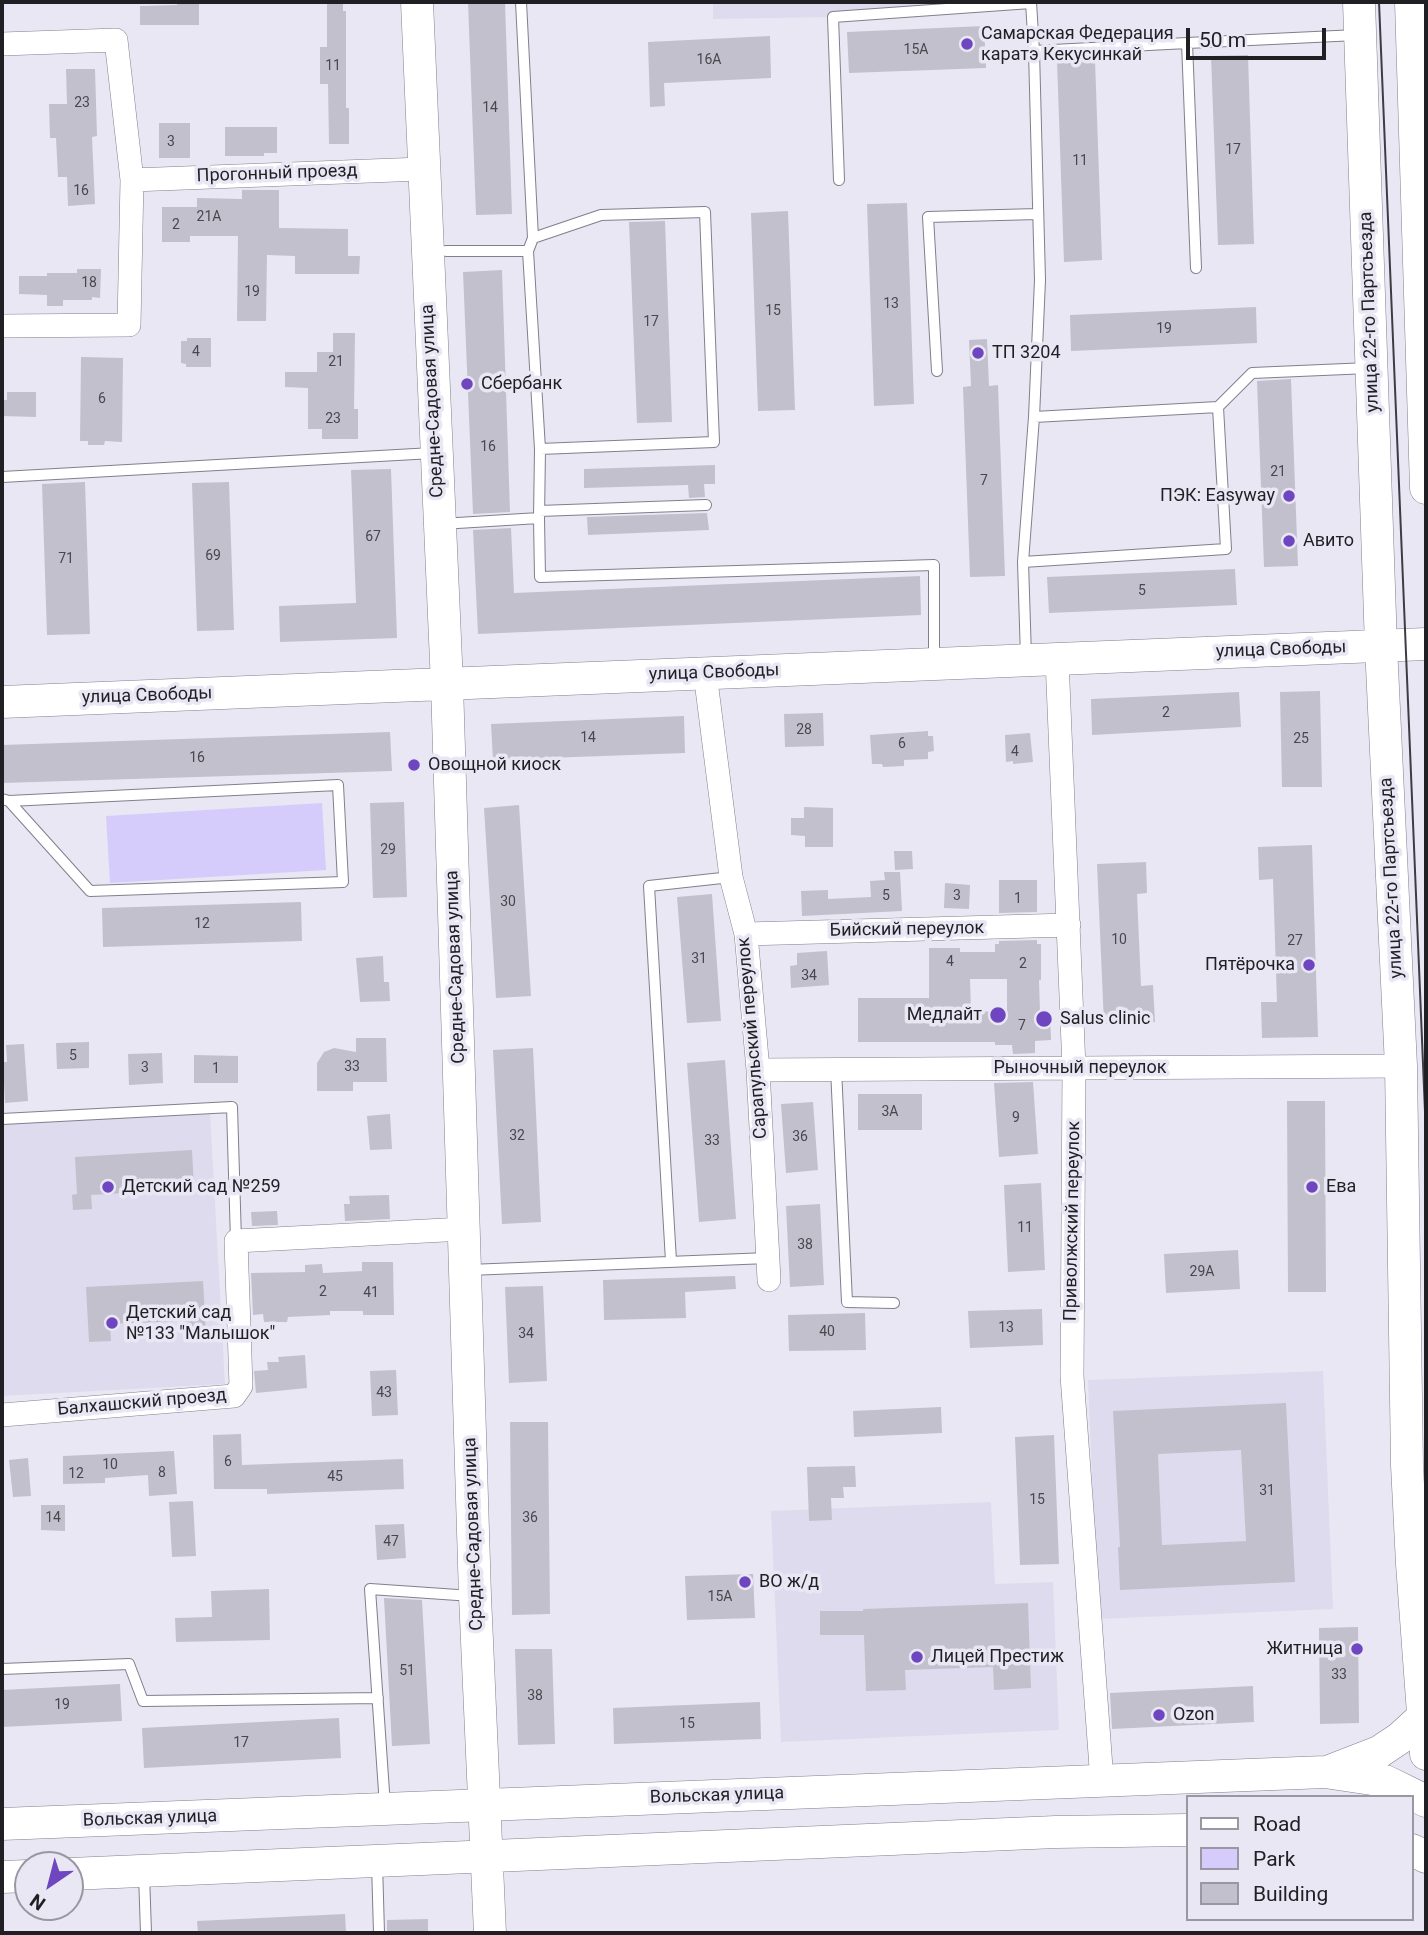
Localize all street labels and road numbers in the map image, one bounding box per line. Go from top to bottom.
street label: Прогонный проезд [196,160,358,188]
street label: улица 22-го Партсъезда [1356,211,1384,413]
street label: Средне-Садовая улица [417,304,449,498]
street label: улица Свободы [1215,637,1347,663]
street label: улица Свободы [648,660,780,686]
street label: улица Свободы [81,683,213,709]
street label: улица 22-го Партсъезда [1376,777,1408,979]
street label: Средне-Садовая улица [442,870,470,1064]
street label: Бийский переулок [830,918,984,942]
street label: Сарапульский переулок [733,936,773,1140]
street label: Рыночный переулок [993,1057,1167,1079]
street label: Приволжский переулок [1060,1121,1086,1321]
street label: Балхашский проезд [57,1385,227,1421]
street label: Средне-Садовая улица [460,1437,488,1631]
street label: Вольская улица [650,1783,784,1809]
street label: Вольская улица [83,1806,217,1832]

